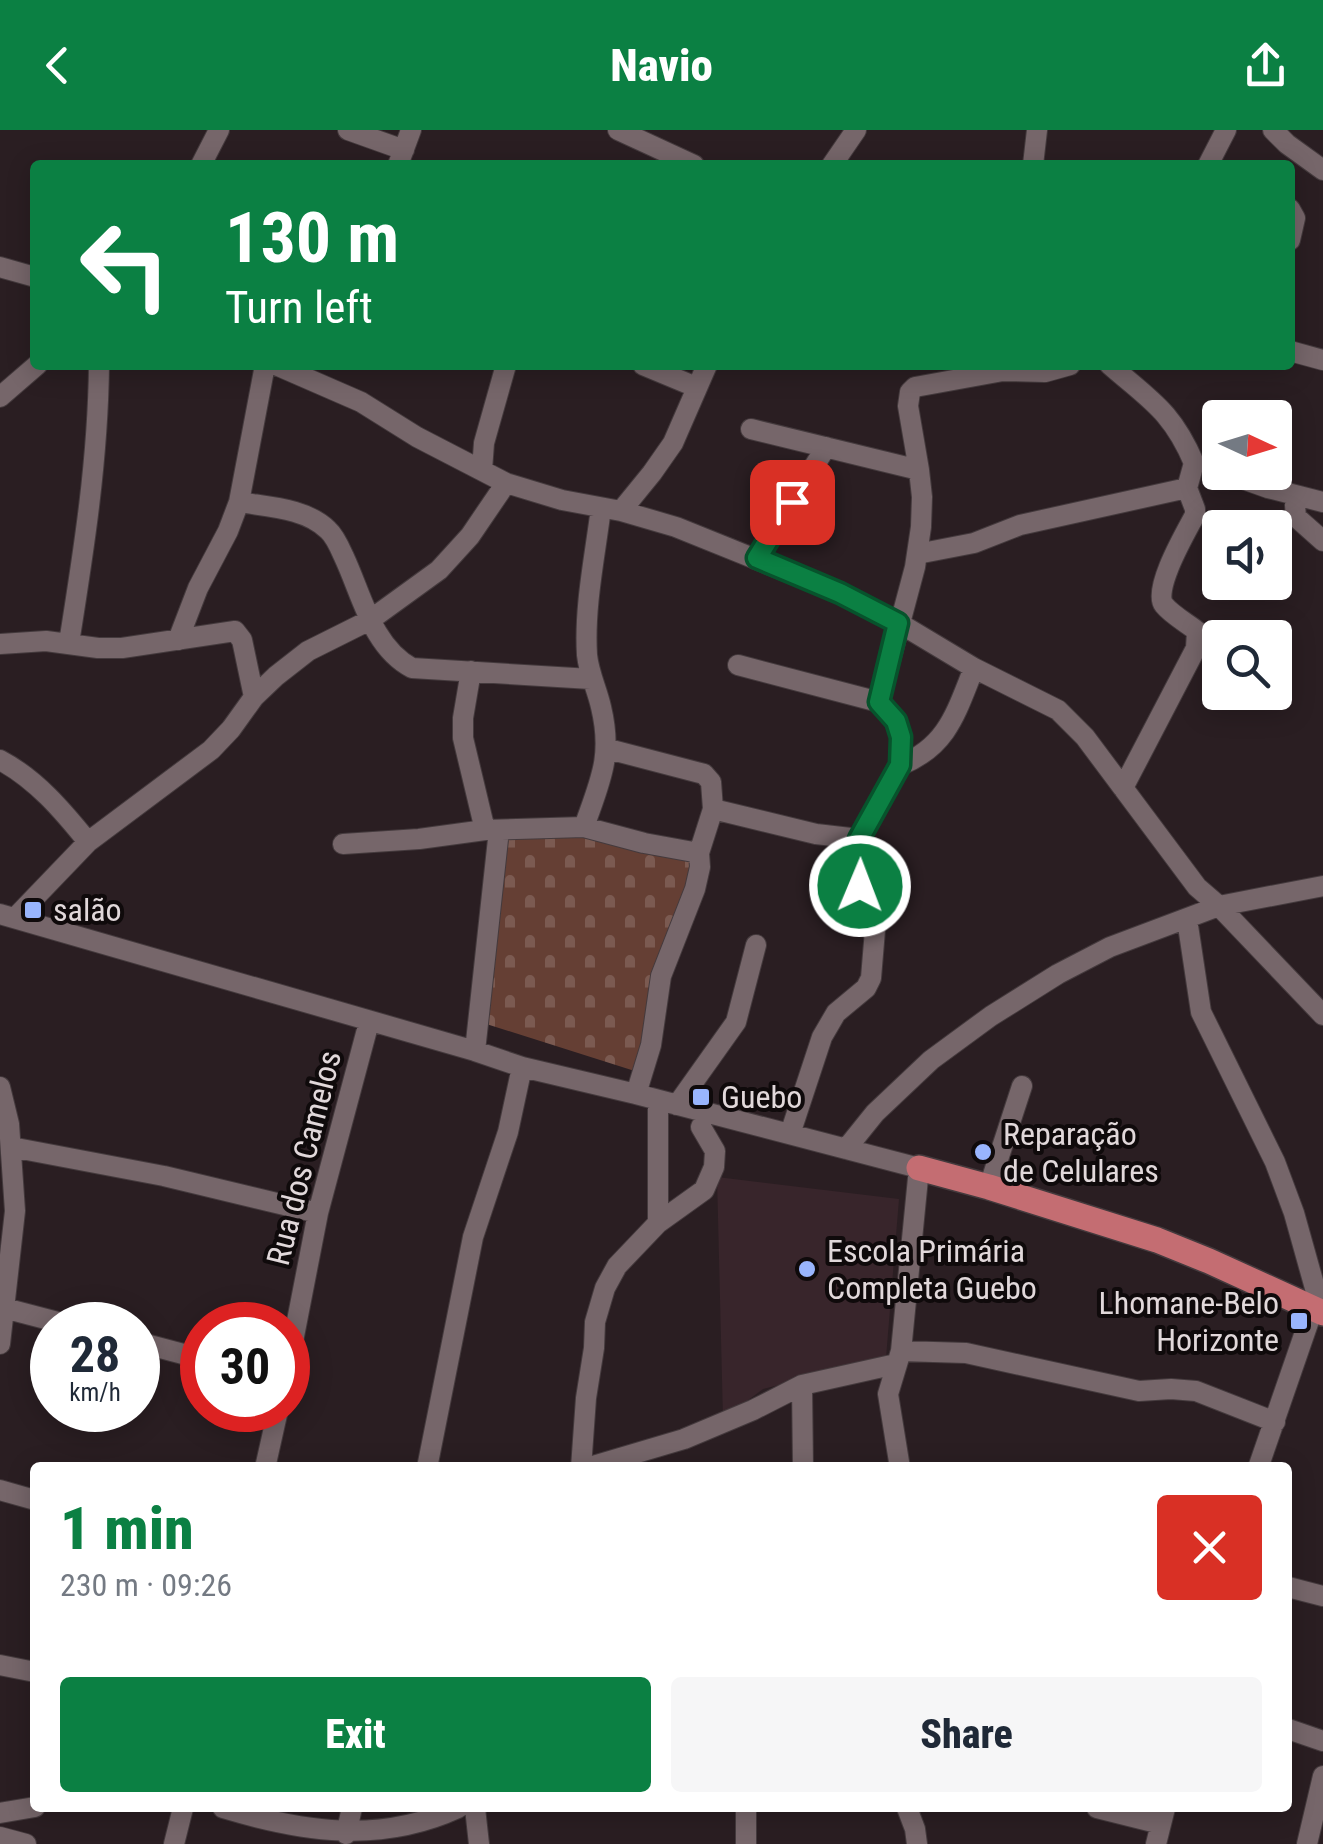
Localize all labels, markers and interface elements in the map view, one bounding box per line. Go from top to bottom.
icon: back [30,38,85,93]
icon: share [1238,38,1293,93]
text: Navio [610,39,713,92]
text: 130 m [225,197,399,279]
icon: left [60,200,190,330]
text: Turn left [225,281,373,334]
north arrow [1202,400,1292,490]
map controls [1202,400,1292,710]
pin [750,460,835,545]
icon: arrive [765,475,820,530]
button: sound [1202,510,1292,600]
button: search [1202,620,1292,710]
position arrow [808,834,912,938]
place label: salão [53,891,122,929]
marker: salão [22,899,44,921]
street label: Rua dos Camelos [259,1047,349,1269]
place label: Guebo [721,1078,802,1116]
marker: Guebo [690,1086,712,1108]
place label: Reparação de Celulares [1003,1115,1159,1190]
marker: Reparação de Celulares [972,1141,994,1163]
place label: Escola Primária Completa Guebo [827,1232,1037,1307]
marker: Escola Primária Completa Guebo [796,1258,818,1280]
place label: Lhomane-Belo Horizonte [1099,1284,1279,1359]
speed limit sign: 30 [180,1302,310,1432]
marker: Lhomane-Belo Horizonte [1288,1310,1310,1332]
text: 28 [70,1326,120,1384]
text: km/h [69,1378,121,1407]
text: 1 min [60,1493,194,1564]
button: close [1157,1495,1262,1600]
text: 230 m · 09:26 [60,1566,232,1604]
button: Exit [60,1677,651,1792]
button: Share [671,1677,1262,1792]

